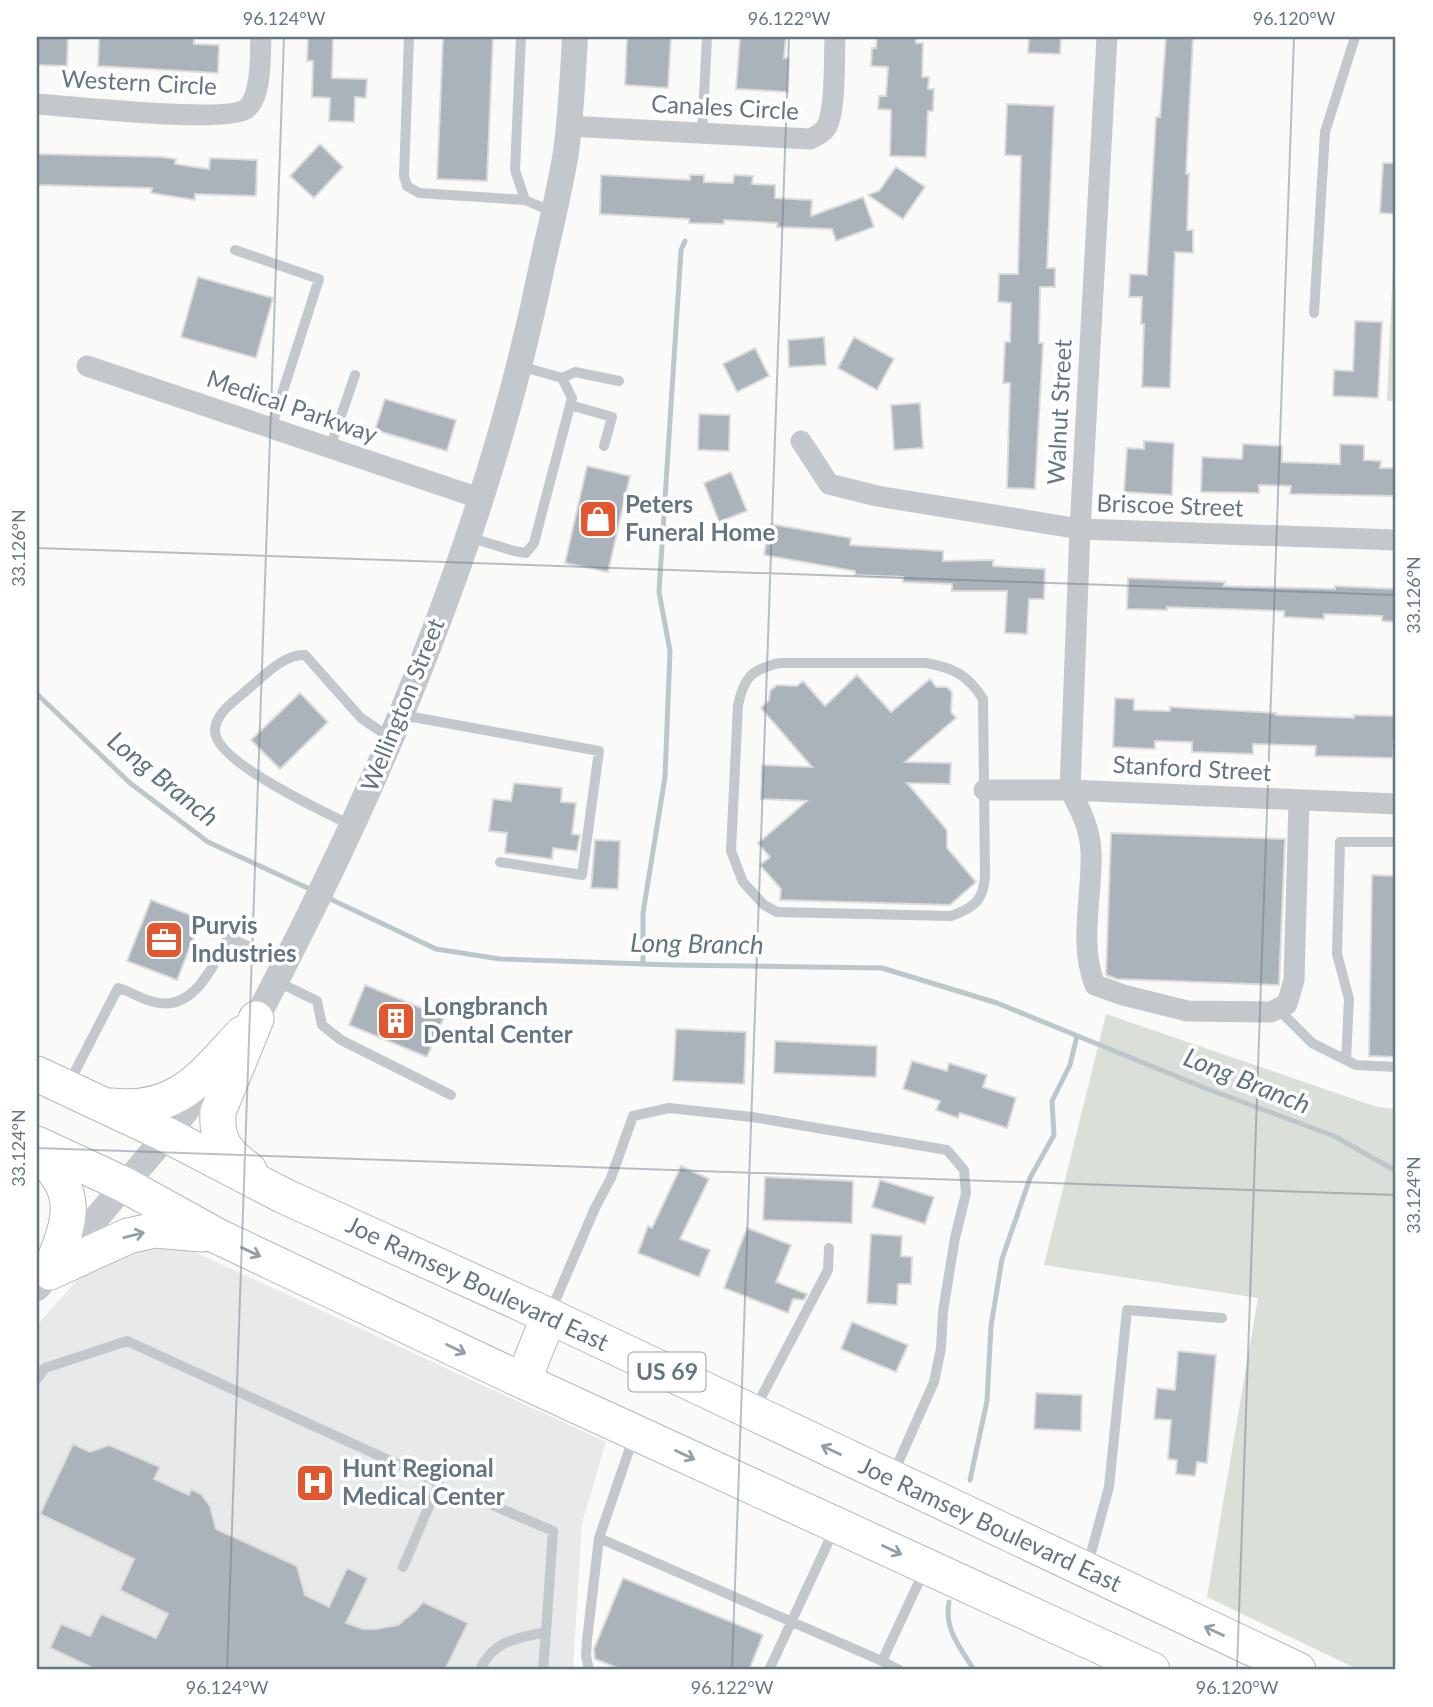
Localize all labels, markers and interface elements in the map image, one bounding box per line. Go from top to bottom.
text: 96.124°W [243,7,326,29]
text: 96.122°W [748,7,831,29]
text: 96.120°W [1253,7,1336,29]
street label: Western Circle [60,63,218,100]
street label: Canales Circle [650,88,800,125]
street label: Walnut Street [1040,338,1077,485]
street label: Medical Parkway [203,363,382,449]
street label: Briscoe Street [1096,487,1244,522]
place label: Peters Funeral Home [625,489,775,546]
shop icon: Peters Funeral Home [577,498,619,540]
text: 33.126°N [7,509,29,587]
text: 33.126°N [1402,556,1424,634]
street label: Wellington Street [354,613,450,795]
water label: Long Branch [102,724,226,833]
street label: Stanford Street [1112,749,1273,786]
place label: Purvis Industries [191,910,297,967]
office icon: Purvis Industries [143,919,185,961]
water label: Long Branch [630,926,764,960]
place label: Longbranch Dental Center [423,991,573,1048]
building icon: Longbranch Dental Center [375,1000,417,1042]
water label: Long Branch [1179,1040,1315,1120]
text: 33.124°N [7,1109,29,1187]
text: 33.124°N [1402,1156,1424,1234]
street label: Joe Ramsey Boulevard East [342,1209,614,1356]
one-way arrow [123,1228,145,1241]
one-way arrow [240,1246,261,1259]
one-way arrow [445,1343,467,1356]
road number: US 69 [628,1352,706,1392]
one-way arrow [821,1442,842,1456]
one-way arrow [674,1449,695,1462]
street label: Joe Ramsey Boulevard East [855,1450,1127,1597]
place label: Hunt Regional Medical Center [342,1453,505,1510]
hospital icon: Hunt Regional Medical Center [294,1462,336,1504]
one-way arrow [881,1544,902,1557]
one-way arrow [1204,1623,1225,1637]
text: 96.124°W [186,1676,269,1698]
text: 96.122°W [691,1676,774,1698]
text: 96.120°W [1196,1676,1279,1698]

